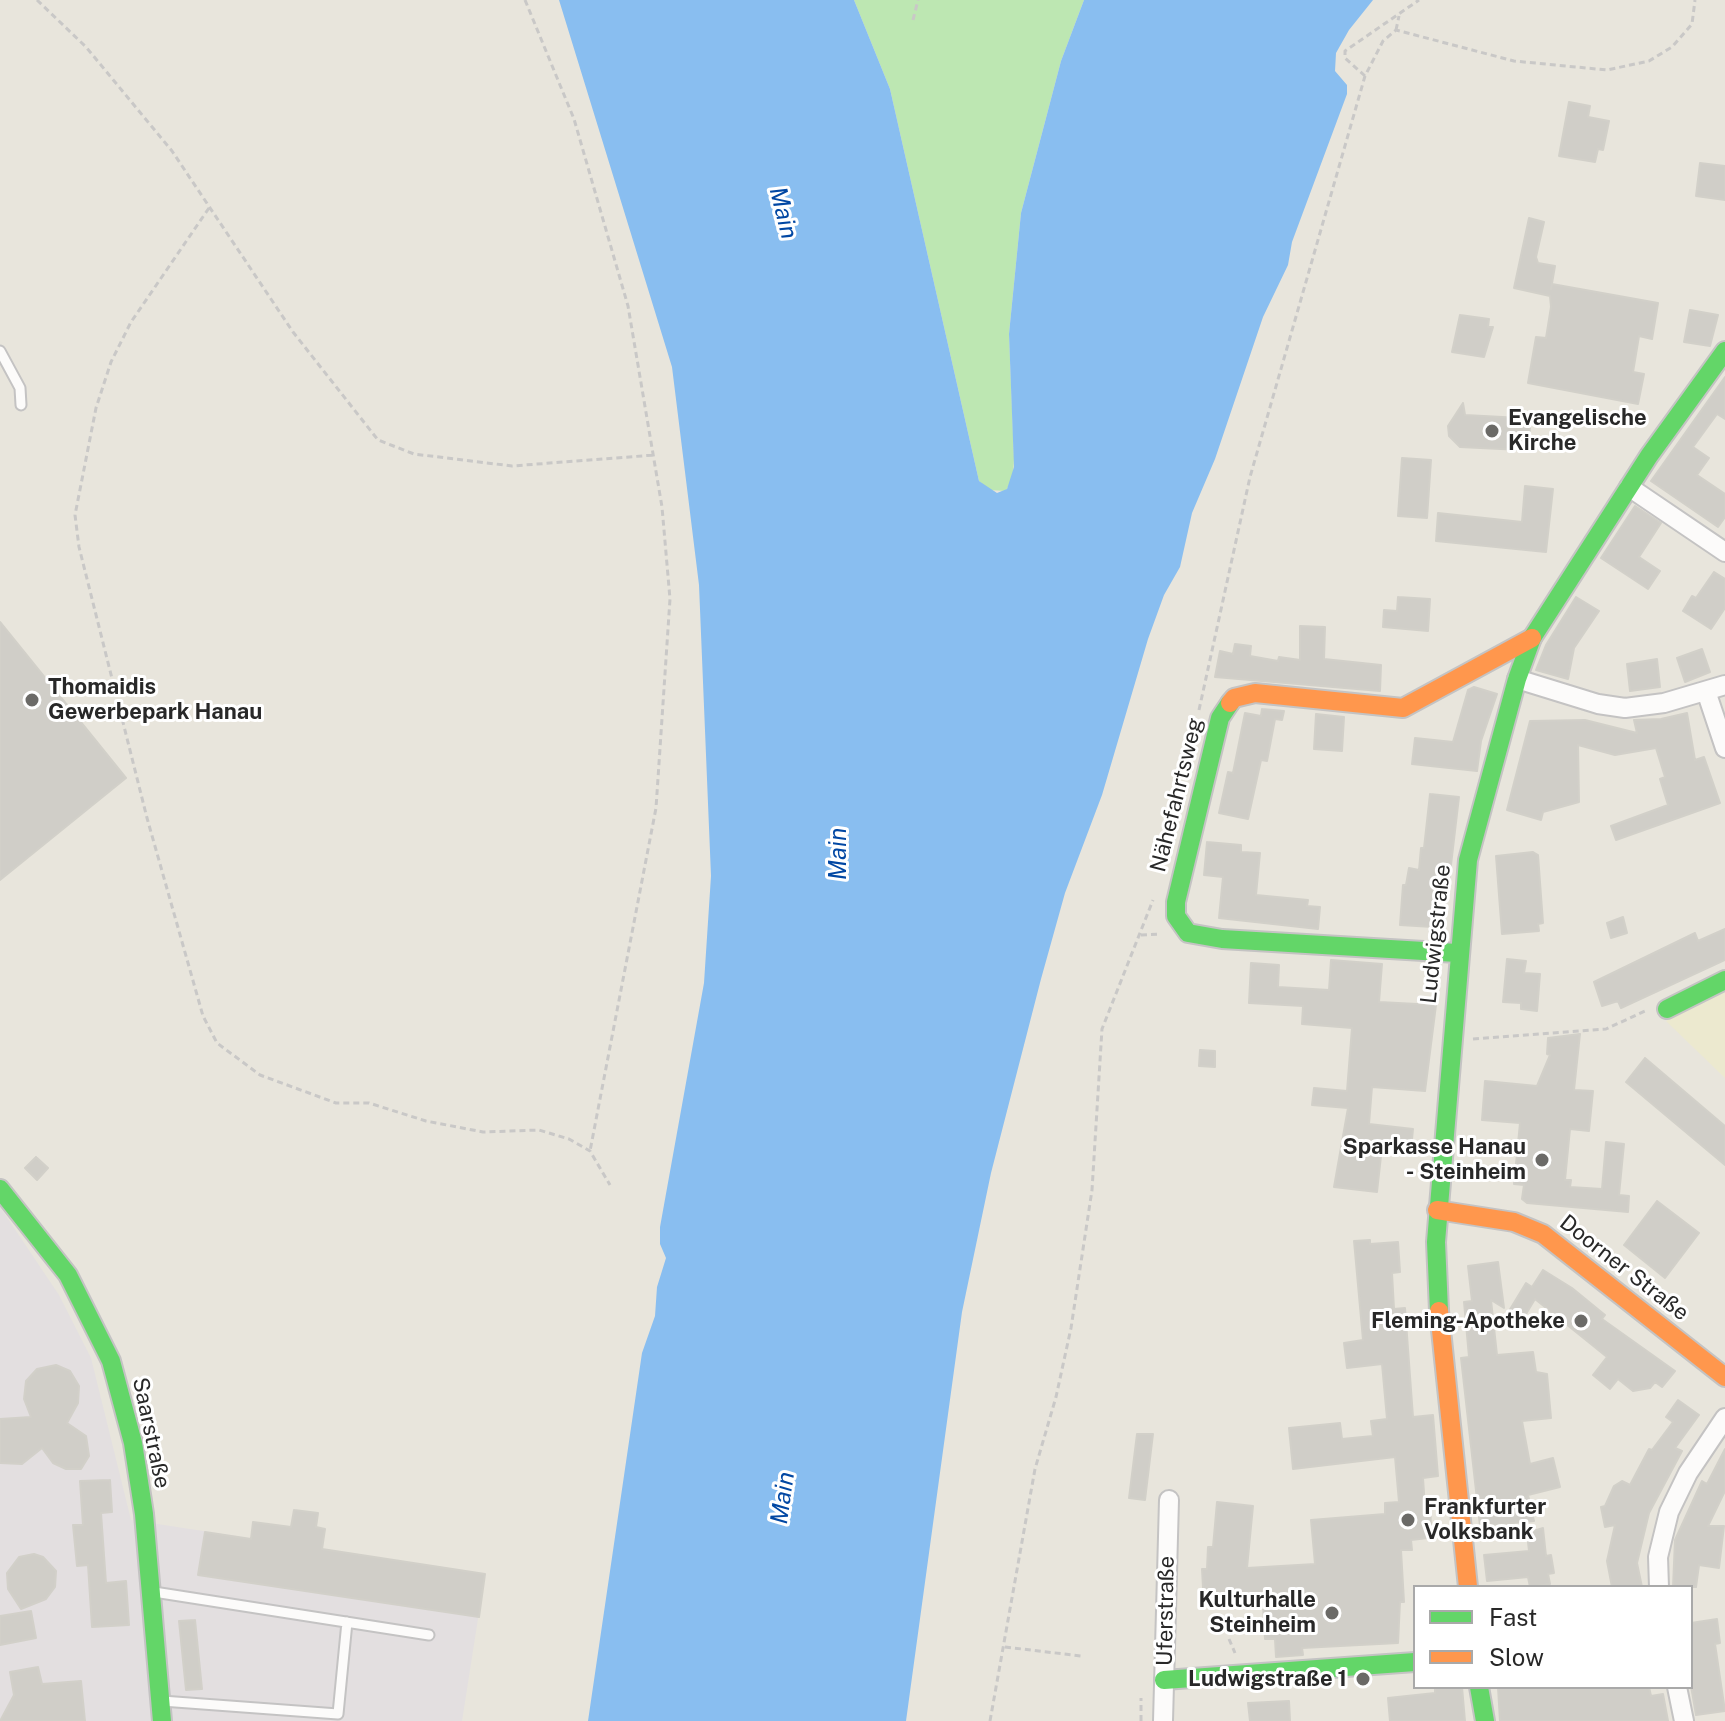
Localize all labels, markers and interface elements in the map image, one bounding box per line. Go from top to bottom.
water label: Main [763,184,803,242]
place label: Evangelische Kirche [1508,405,1647,456]
marker: Evangelische Kirche [1483,422,1501,440]
place label: Thomaidis Gewerbepark Hanau [48,674,262,726]
marker: Thomaidis Gewerbepark Hanau [23,691,41,709]
street label: Nähefahrtsweg [1145,715,1209,875]
water label: Main [825,828,853,880]
street label: Ludwigstraße [1416,863,1456,1005]
place label: Sparkasse Hanau - Steinheim [1343,1134,1526,1186]
marker: Sparkasse Hanau - Steinheim [1533,1151,1551,1169]
street label: Doorner Straße [1554,1209,1694,1327]
place label: Fleming-Apotheke [1371,1308,1565,1334]
marker: Fleming-Apotheke [1572,1312,1590,1330]
street label: Saarstraße [126,1375,176,1491]
water label: Main [765,1470,801,1526]
place label: Frankfurter Volksbank [1424,1494,1546,1546]
marker: Frankfurter Volksbank [1399,1511,1417,1529]
street label: Uferstraße [1152,1556,1180,1666]
legend [1413,1585,1693,1689]
place label: Kulturhalle Steinheim [1199,1587,1316,1638]
text: Fast [1489,1603,1537,1631]
marker: Kulturhalle Steinheim [1323,1604,1341,1622]
text: Slow [1489,1643,1544,1671]
place label: Ludwigstraße 1 [1188,1666,1347,1692]
marker: Ludwigstraße 1 [1354,1670,1372,1688]

